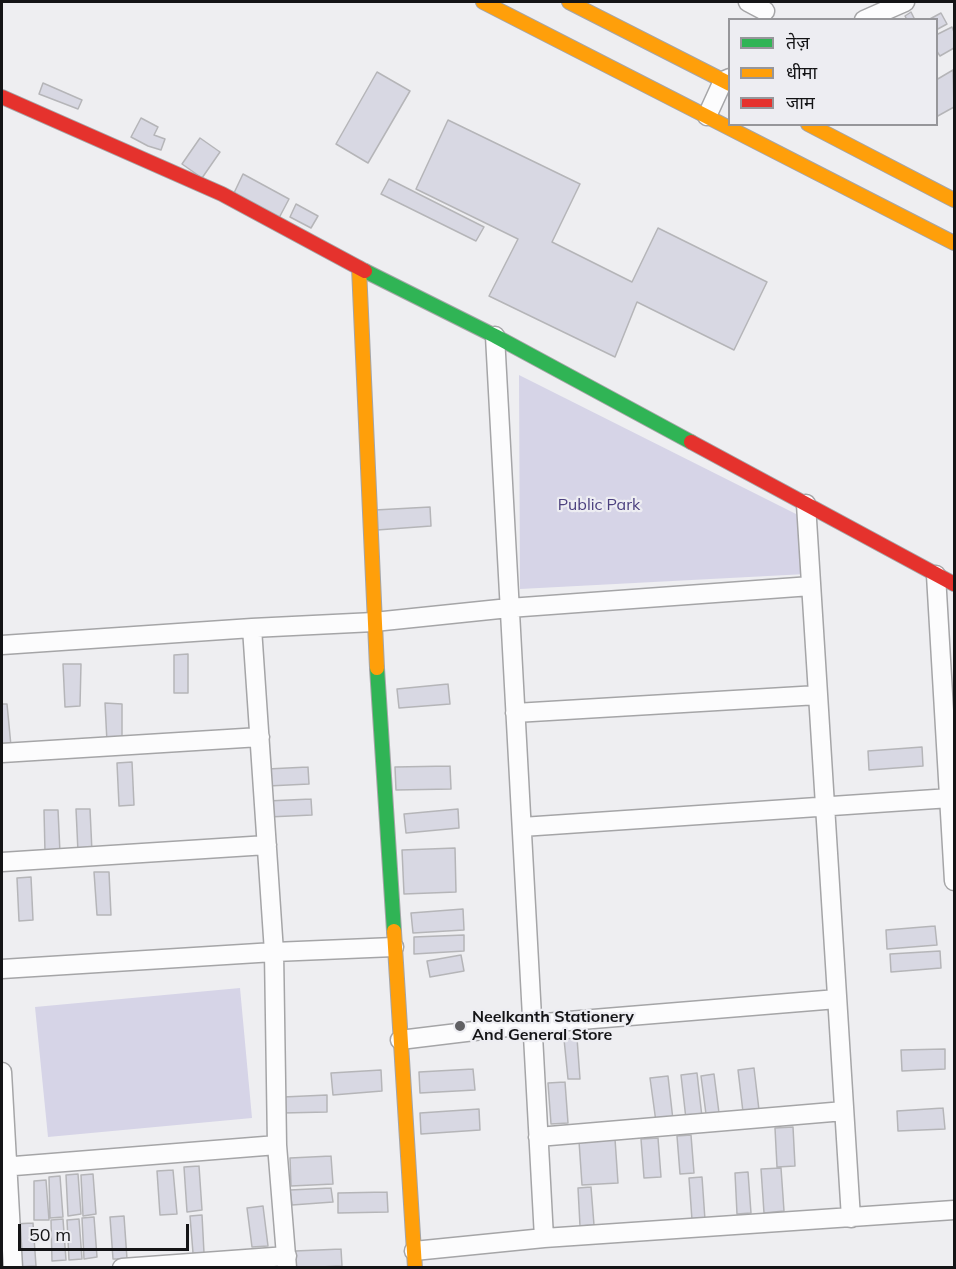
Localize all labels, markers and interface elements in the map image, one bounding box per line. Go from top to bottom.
legend [728,18,938,126]
text: तेज़ [786,31,810,54]
text: धीमा [786,61,817,84]
text: जाम [786,91,815,114]
park label: Public Park [558,495,640,515]
place label: Neelkanth Stationery And General Store [472,1007,634,1045]
marker: Neelkanth Stationery And General Store [453,1019,467,1033]
scale bar [21,1212,192,1250]
text: 50 m [29,1223,71,1246]

